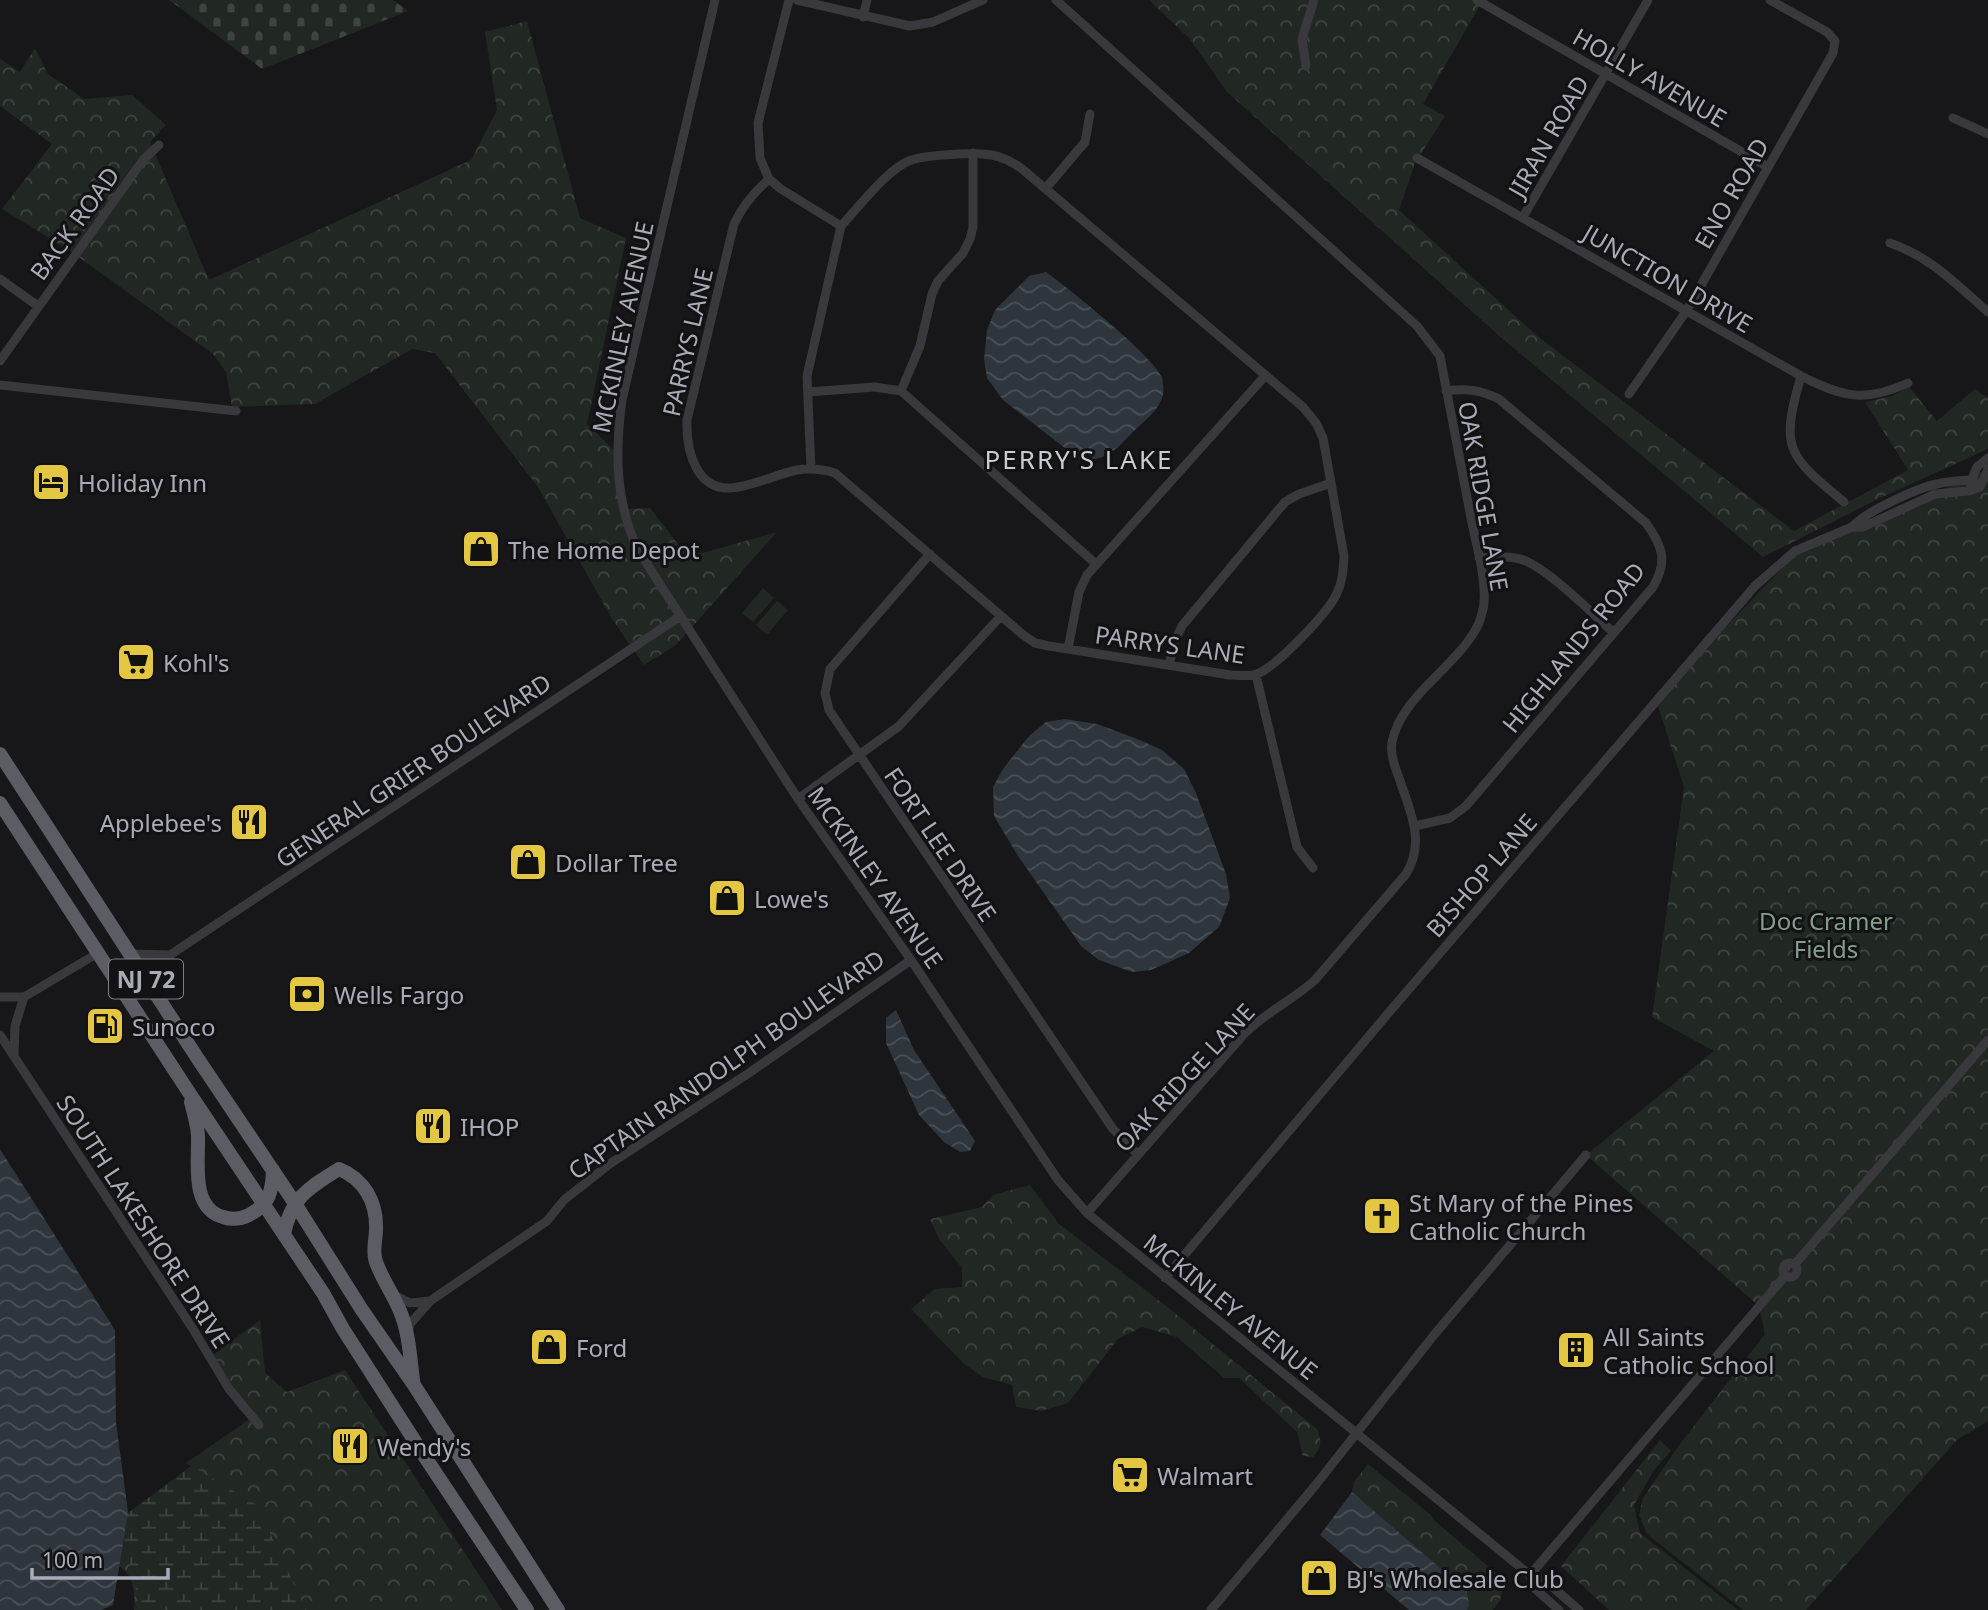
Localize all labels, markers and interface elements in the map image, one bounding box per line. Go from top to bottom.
street label: HOLLY AVENUE [1567,20,1733,134]
street label: JIRAN ROAD [1499,69,1596,205]
street label: ENO ROAD [1686,132,1776,254]
street label: BACK ROAD [22,160,126,286]
street label: JUNCTION DRIVE [1576,215,1759,340]
street label: MCKINLEY AVENUE [583,218,661,436]
street label: PARRYS LANE [654,265,720,419]
street label: OAK RIDGE LANE [1451,399,1517,593]
district label: PERRY'S LAKE [985,441,1173,477]
hotel icon: Holiday Inn [30,461,72,503]
place label: Holiday Inn [78,466,207,499]
shop icon: The Home Depot [460,528,502,570]
place label: The Home Depot [508,533,700,566]
street label: HIGHLANDS ROAD [1494,555,1652,739]
street label: PARRYS LANE [1093,617,1247,671]
supermarket icon: Kohl's [115,641,157,683]
place label: Kohl's [163,646,230,679]
street label: GENERAL GRIER BOULEVARD [269,665,557,875]
street label: FORT LEE DRIVE [877,760,1005,928]
street label: MCKINLEY AVENUE [801,779,951,975]
restaurant icon: Applebee's [228,801,270,843]
place label: Applebee's [100,806,222,839]
street label: BISHOP LANE [1418,806,1544,944]
shop icon: Dollar Tree [507,841,549,883]
place label: Dollar Tree [555,846,678,879]
shop icon: Lowe's [706,877,748,919]
place label: Lowe's [754,882,829,915]
park label: Doc Cramer Fields [1759,904,1893,965]
street label: CAPTAIN RANDOLPH BOULEVARD [561,942,891,1186]
road number: NJ 72 [109,960,183,998]
bank icon: Wells Fargo [286,973,328,1015]
place label: Wells Fargo [334,978,464,1011]
street label: OAK RIDGE LANE [1107,996,1261,1158]
fuel station icon: Sunoco [84,1005,126,1047]
place label: Sunoco [132,1010,215,1043]
street label: SOUTH LAKESHORE DRIVE [50,1088,238,1354]
restaurant icon: IHOP [412,1105,454,1147]
place label: IHOP [460,1110,519,1143]
place label: St Mary of the Pines Catholic Church [1409,1186,1634,1247]
church icon: St Mary of the Pines Catholic Church [1361,1195,1403,1237]
street label: MCKINLEY AVENUE [1137,1225,1325,1387]
place label: All Saints Catholic School [1603,1320,1775,1381]
shop icon: Ford [528,1326,570,1368]
building icon: All Saints Catholic School [1555,1329,1597,1371]
place label: Ford [576,1331,627,1364]
restaurant icon: Wendy's [329,1425,371,1467]
place label: Wendy's [377,1430,471,1463]
supermarket icon: Walmart [1109,1454,1151,1496]
place label: Walmart [1157,1459,1253,1492]
scale bar [32,1536,168,1580]
text: 100 m [42,1546,103,1574]
shop icon: BJ's Wholesale Club [1298,1557,1340,1599]
place label: BJ's Wholesale Club [1346,1562,1564,1595]

